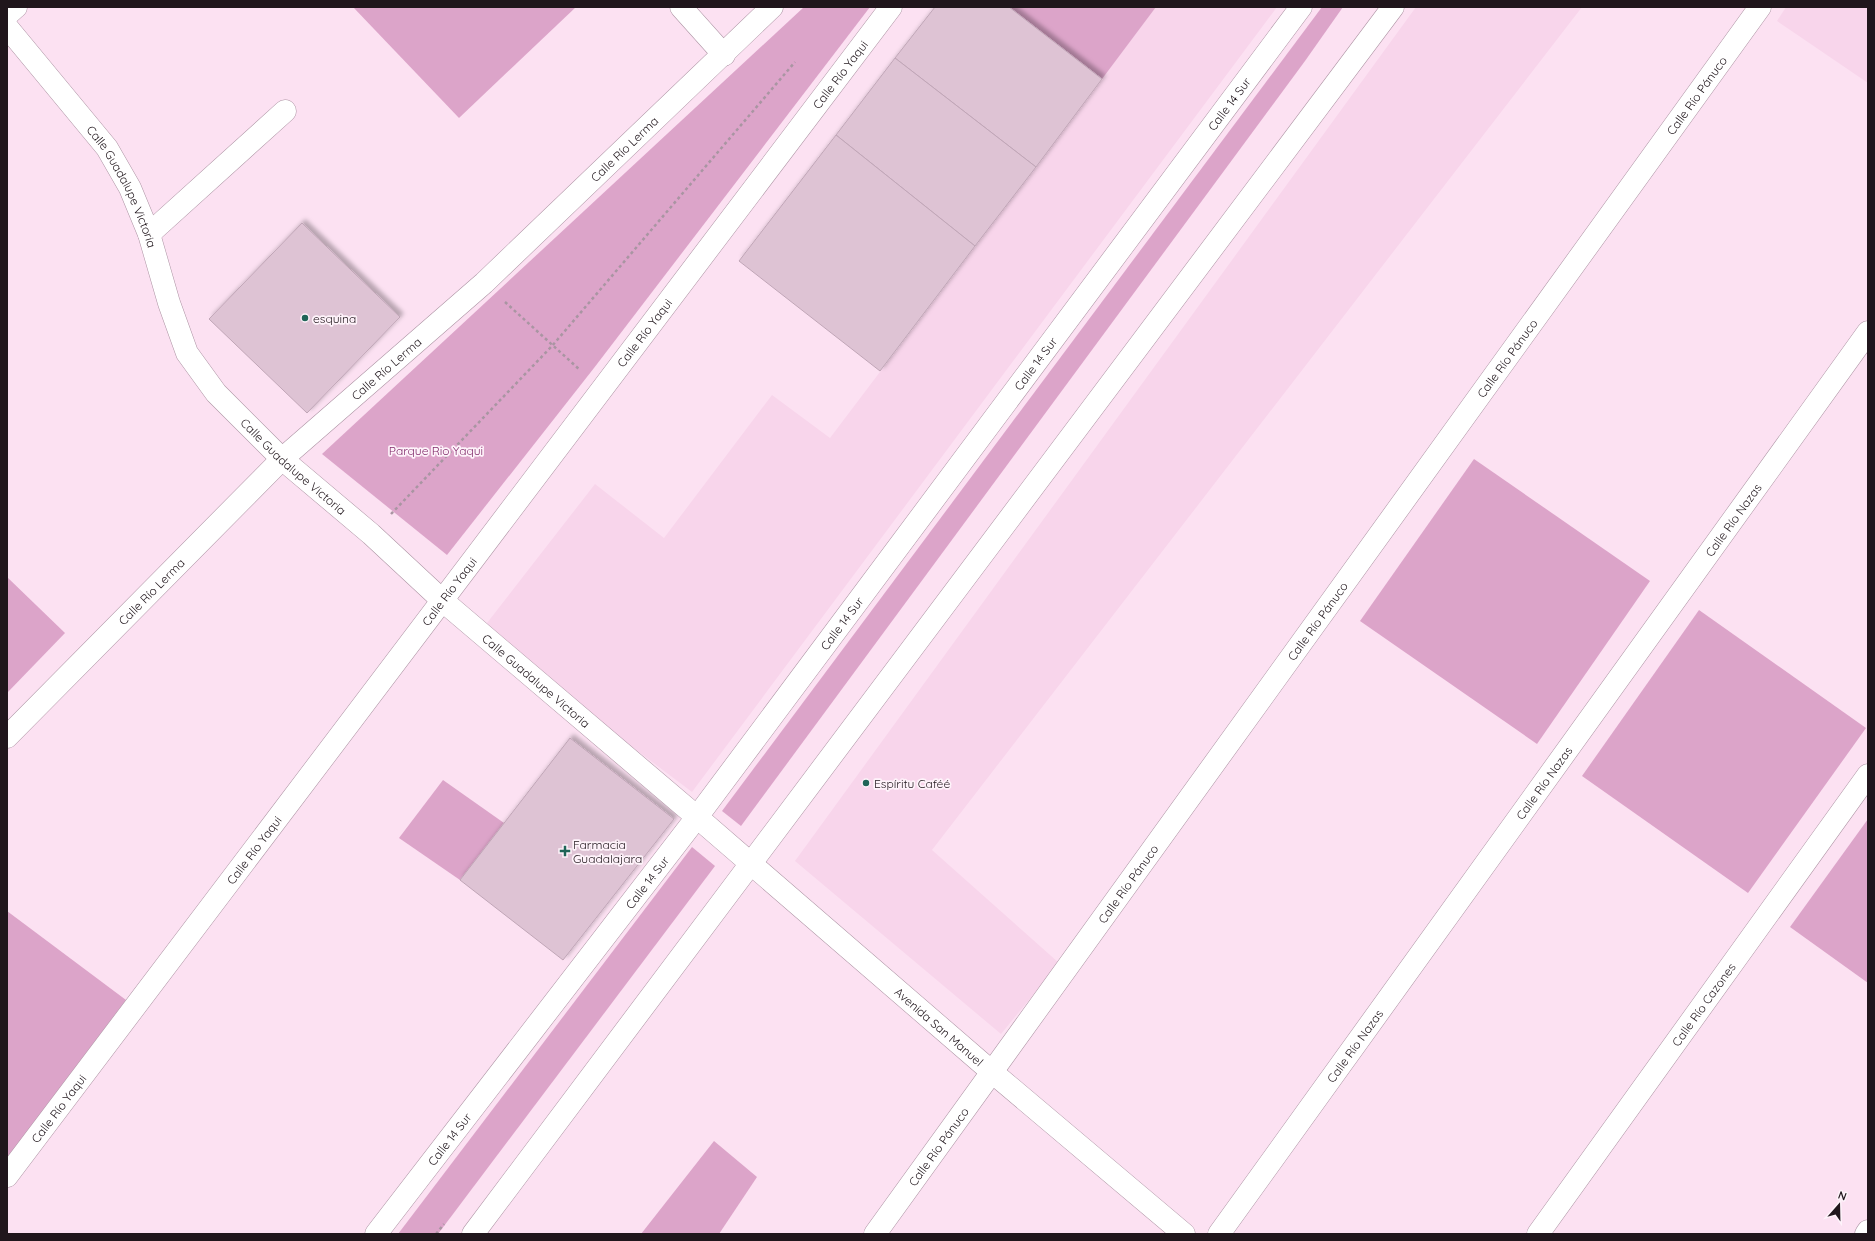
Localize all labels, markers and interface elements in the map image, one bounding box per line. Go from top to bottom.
street label: Calle Río Yaqui [809,37,871,112]
street label: Calle Río Pánuco [1663,53,1730,138]
street label: Calle 14 Sur [1204,74,1254,133]
street label: Calle Río Lerma [587,113,661,185]
street label: Calle Guadalupe Victoria [84,122,160,249]
street label: Calle Río Yaqui [613,295,675,370]
place label: esquina [313,311,356,326]
marker: esquina [300,313,310,323]
street label: Calle Río Pánuco [1473,316,1540,400]
street label: Calle Río Lerma [348,334,424,403]
street label: Calle 14 Sur [1010,334,1060,393]
street label: Calle Guadalupe Victoria [238,415,349,518]
park label: Parque Rio Yaqui [389,443,483,458]
street label: Calle Río Nazas [1702,480,1765,559]
street label: Calle Río Yaqui [418,554,480,628]
street label: Calle Río Lerma [115,555,187,628]
street label: Calle Río Pánuco [1284,579,1351,663]
street label: Calle 14 Sur [817,593,866,653]
street label: Calle Guadalupe Victoria [479,630,593,731]
street label: Calle Río Nazas [1512,743,1575,822]
place label: Espíritu Caféé [874,776,950,791]
marker: Espíritu Caféé [861,778,871,788]
street label: Calle Río Yaqui [223,813,284,887]
place label: Farmacia Guadalajara [573,837,642,866]
street label: Calle Río Pánuco [1094,841,1161,926]
marker: Farmacia Guadalajara [560,846,570,856]
street label: Calle 14 Sur [622,852,672,912]
street label: Calle Río Cazones [1668,959,1738,1049]
street label: Avenida San Manuel [892,984,987,1069]
street label: Calle Río Nazas [1323,1006,1386,1085]
street label: Calle Río Yaqui [28,1071,89,1145]
street label: Calle Río Pánuco [905,1104,972,1189]
street label: Calle 14 Sur [424,1109,474,1168]
north arrow [1819,1185,1859,1225]
text: N [1836,1188,1849,1204]

